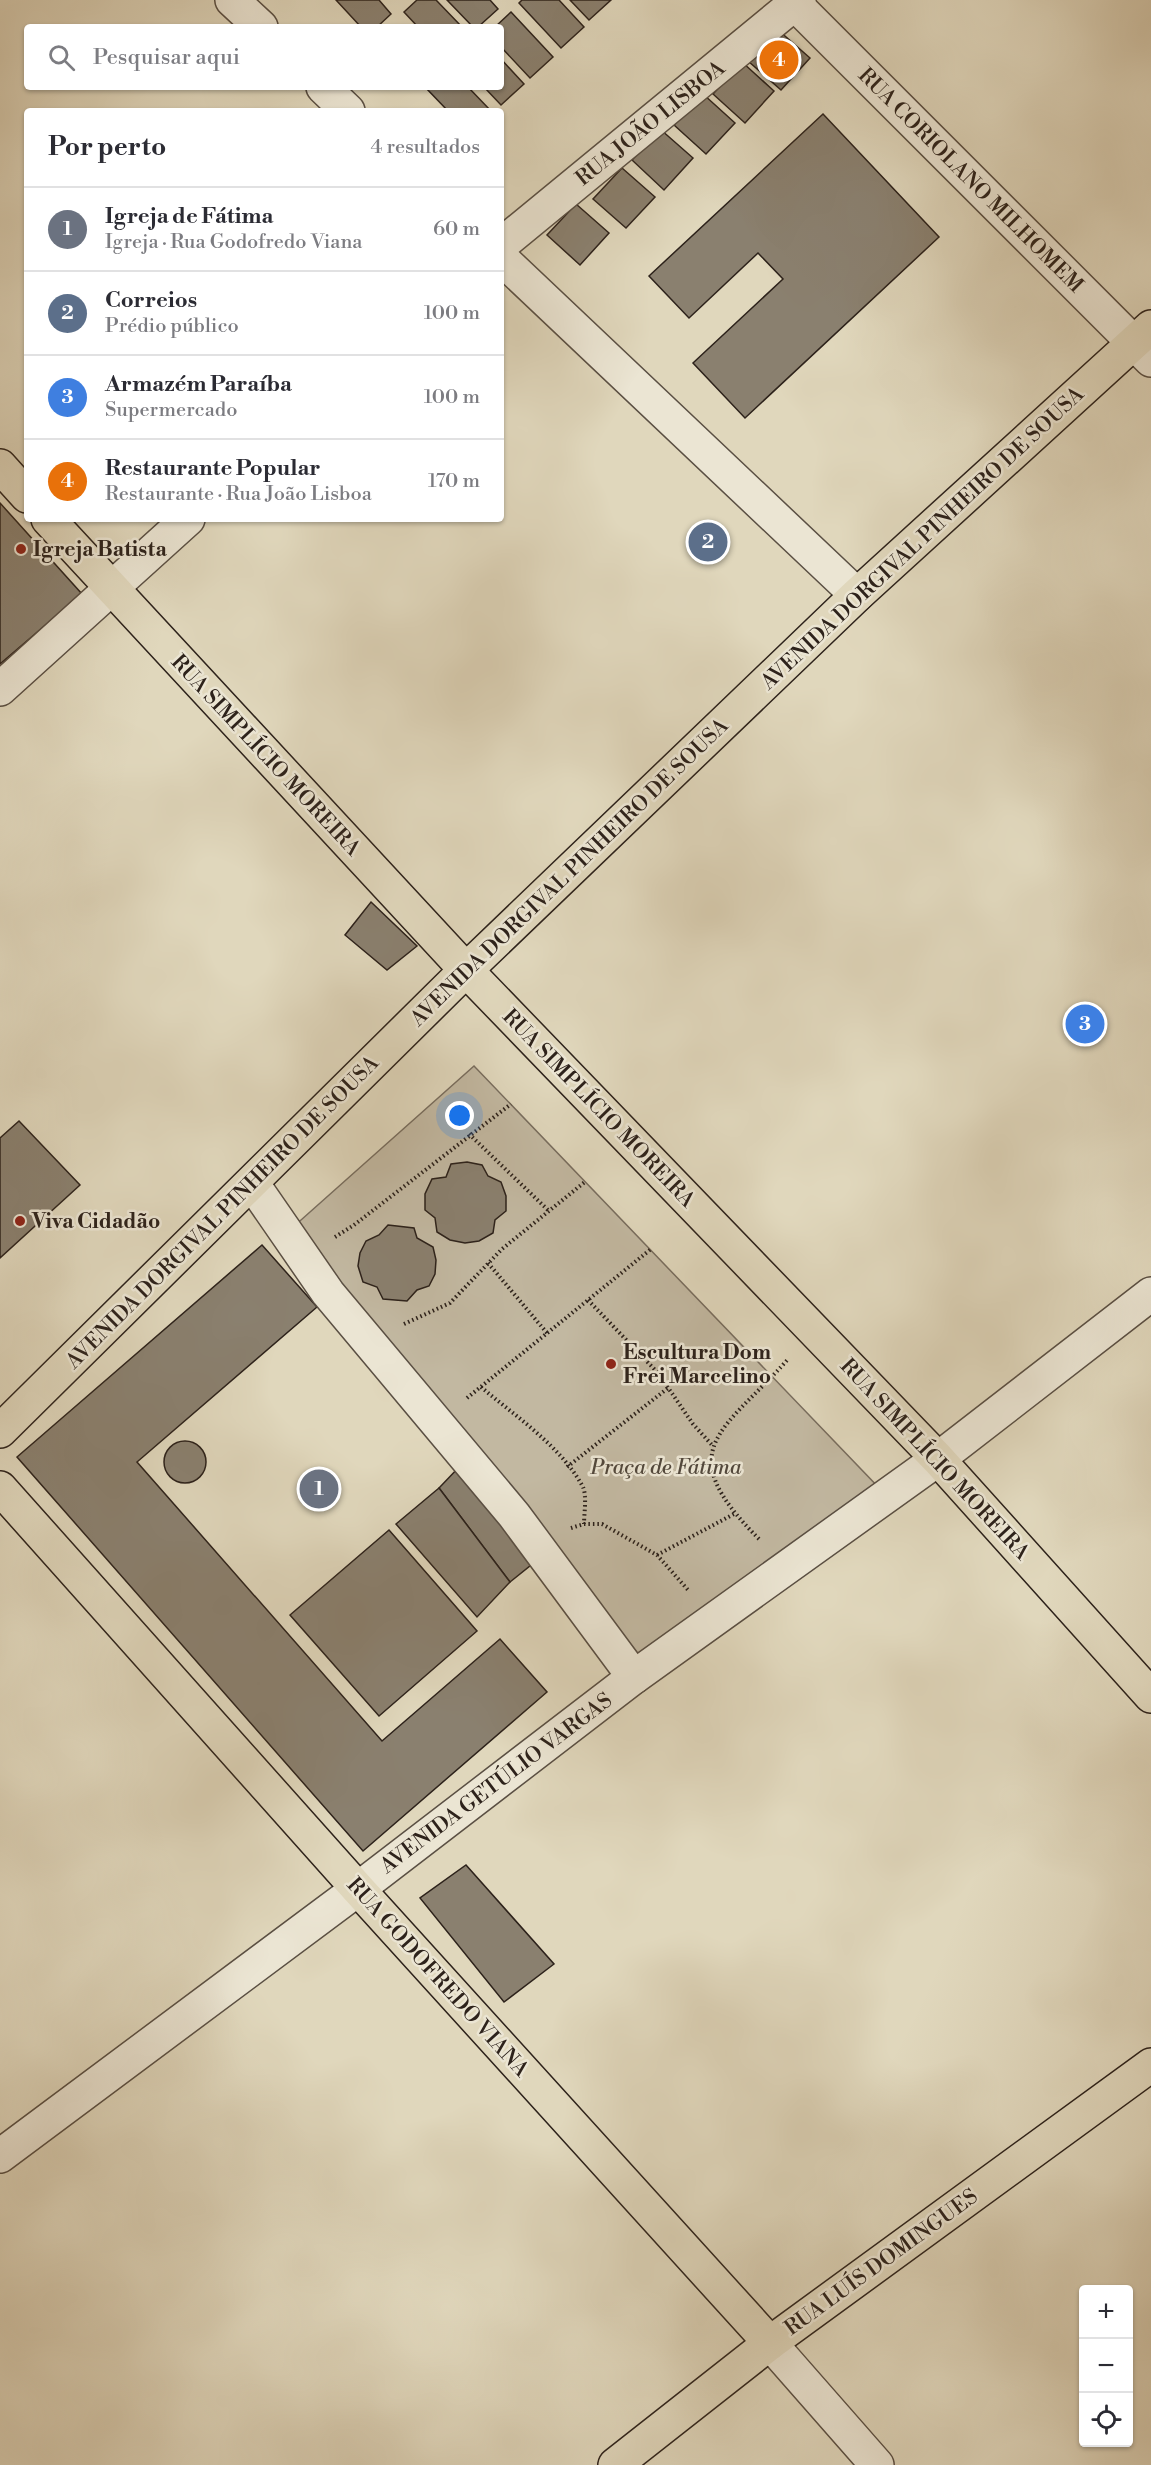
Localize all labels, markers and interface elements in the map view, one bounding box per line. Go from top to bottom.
search box [24,24,504,90]
pin: 4 [760,38,798,82]
icon: search [45,41,78,74]
text: Pesquisar aqui [93,44,240,71]
street label: RUA JOÃO LISBOA [569,54,731,192]
street label: RUA CORIOLANO MILHOMEM [852,63,1089,299]
text: Por perto [48,131,166,163]
text: 4 resultados [370,135,480,160]
text: Igreja de Fátima [105,203,274,230]
text: 1 [63,217,72,242]
text: 60 m [433,217,480,242]
text: Igreja · Rua Godofredo Viana [105,230,362,255]
text: Correios [105,287,197,314]
text: 2 [61,301,74,326]
text: 100 m [424,301,480,326]
text: Prédio público [105,314,239,339]
text: Armazém Paraíba [105,371,292,398]
street label: AVENIDA DORGIVAL PINHEIRO DE SOUSA [755,381,1090,696]
text: 3 [61,385,74,410]
text: 100 m [424,385,480,410]
text: Supermercado [105,398,237,423]
text: Restaurante Popular [105,455,321,482]
text: 4 [61,469,74,494]
text: 170 m [428,469,480,494]
text: Restaurante · Rua João Lisboa [105,482,372,507]
pin: 2 [688,520,728,564]
place label: Igreja Batista [33,537,168,563]
marker: Igreja Batista [14,542,28,556]
street label: RUA SIMPLÍCIO MOREIRA [165,648,367,862]
street label: AVENIDA DORGIVAL PINHEIRO DE SOUSA [404,713,735,1033]
pin: 3 [1066,1002,1104,1046]
street label: RUA SIMPLÍCIO MOREIRA [497,1003,702,1214]
street label: AVENIDA DORGIVAL PINHEIRO DE SOUSA [60,1050,385,1375]
your location [445,1101,474,1130]
place label: Viva Cidadão [31,1209,160,1235]
marker: Viva Cidadão [13,1214,27,1228]
place label: Escultura Dom Frei Marcelino [623,1340,771,1390]
street label: RUA SIMPLÍCIO MOREIRA [834,1352,1036,1566]
marker: Escultura Dom Frei Marcelino [604,1357,618,1371]
park label: Praça de Fátima [590,1455,742,1481]
pin: 1 [300,1466,338,1512]
street label: AVENIDA GETÚLIO VARGAS [373,1685,618,1880]
street label: RUA GODOFREDO VIANA [341,1873,534,2083]
street label: RUA LUÍS DOMINGUES [779,2182,983,2342]
map controls [1079,2285,1133,2447]
button: + [1079,2285,1133,2339]
button: − [1079,2339,1133,2393]
button: locate [1079,2393,1133,2447]

